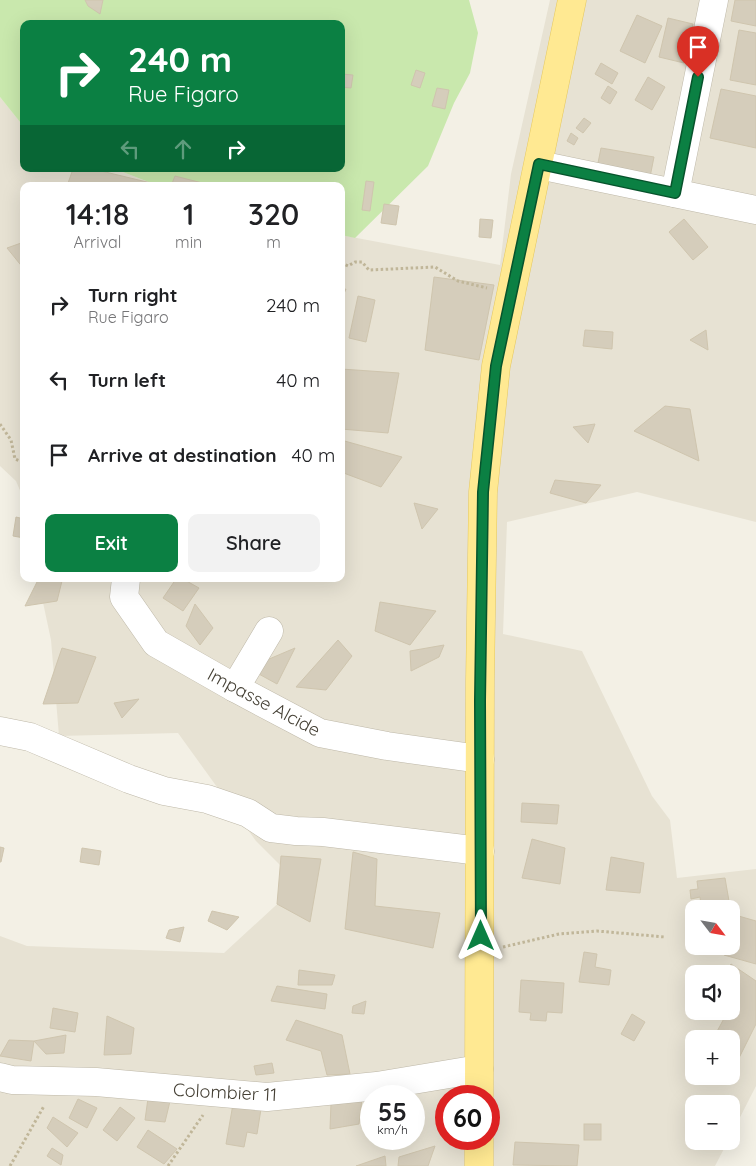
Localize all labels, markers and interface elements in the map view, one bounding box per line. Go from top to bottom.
pin [677,26,719,77]
icon: arrive [684,33,712,61]
text: 240 m [128,37,232,81]
icon: right [45,40,110,105]
text: Rue Figaro [128,80,239,108]
icon: left [116,135,144,163]
icon: ahead [169,135,197,163]
icon: right [222,135,250,163]
text: 14:18 [66,195,129,233]
text: 1 [183,195,194,233]
text: 320 [248,195,299,233]
text: Arrival [74,232,121,252]
text: min [175,232,202,252]
text: m [266,232,281,252]
text: Turn right [88,283,177,307]
icon: right [45,291,73,319]
text: 240 m [266,293,320,317]
text: Rue Figaro [88,307,169,327]
icon: left [45,366,73,394]
text: Turn left [88,368,166,392]
text: 40 m [276,368,320,392]
icon: arrive [45,441,73,469]
text: Arrive at destination [88,443,277,467]
text: 40 m [292,443,335,467]
button: Exit [45,514,178,572]
button: Share [188,514,320,572]
street label: Impasse Alcide [204,663,324,741]
north arrow [685,900,740,955]
map controls [685,900,740,1150]
position arrow [454,909,506,961]
button: sound [685,965,740,1020]
button: + [685,1030,740,1085]
street label: Colombier 11 [172,1078,278,1106]
speed limit sign: 60 [435,1085,500,1150]
button: − [685,1095,740,1150]
text: 55 [378,1096,407,1127]
text: km/h [377,1122,408,1137]

